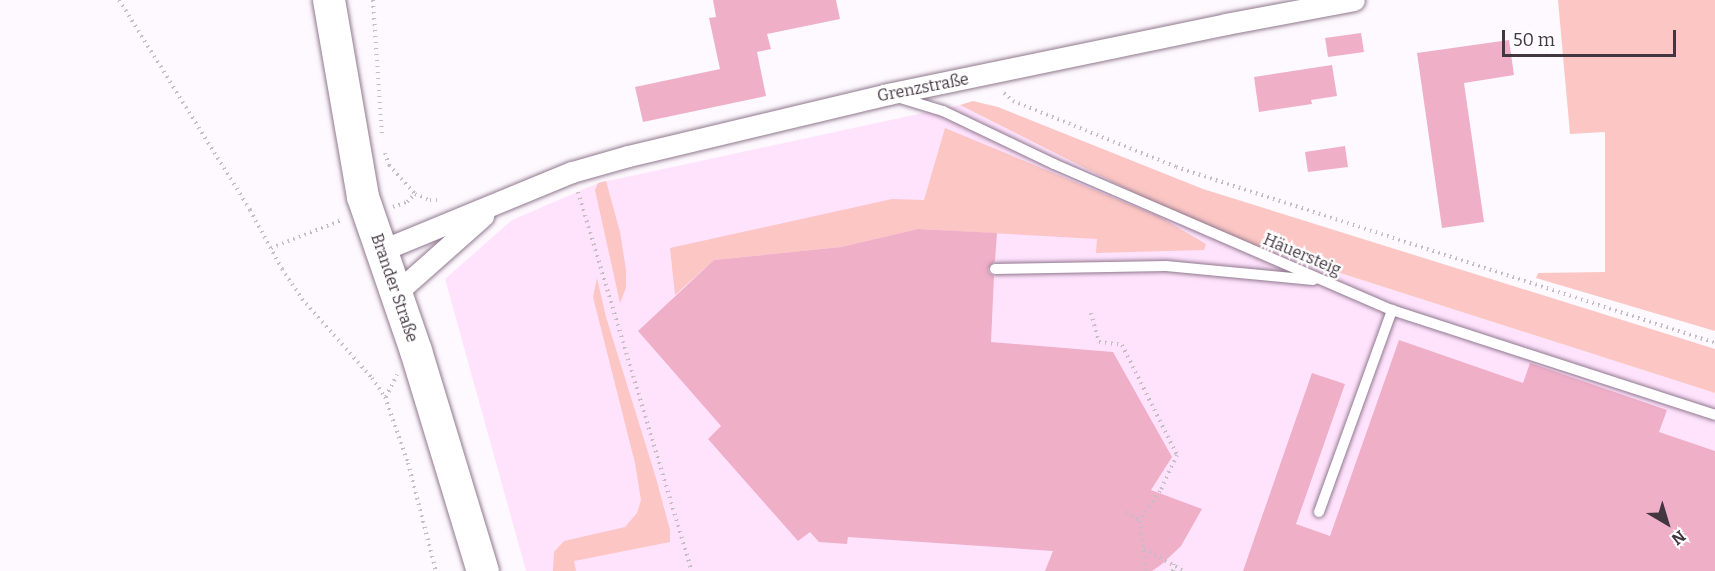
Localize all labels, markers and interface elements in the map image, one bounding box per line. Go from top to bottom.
scale bar [1505,18,1679,56]
text: 50 m [1513,29,1555,51]
street label: Grenzstraße [876,70,970,106]
street label: Häuersteig [1260,230,1344,280]
street label: Brander Straße [366,231,422,345]
north arrow [1637,493,1697,553]
text: N [1668,526,1689,549]

